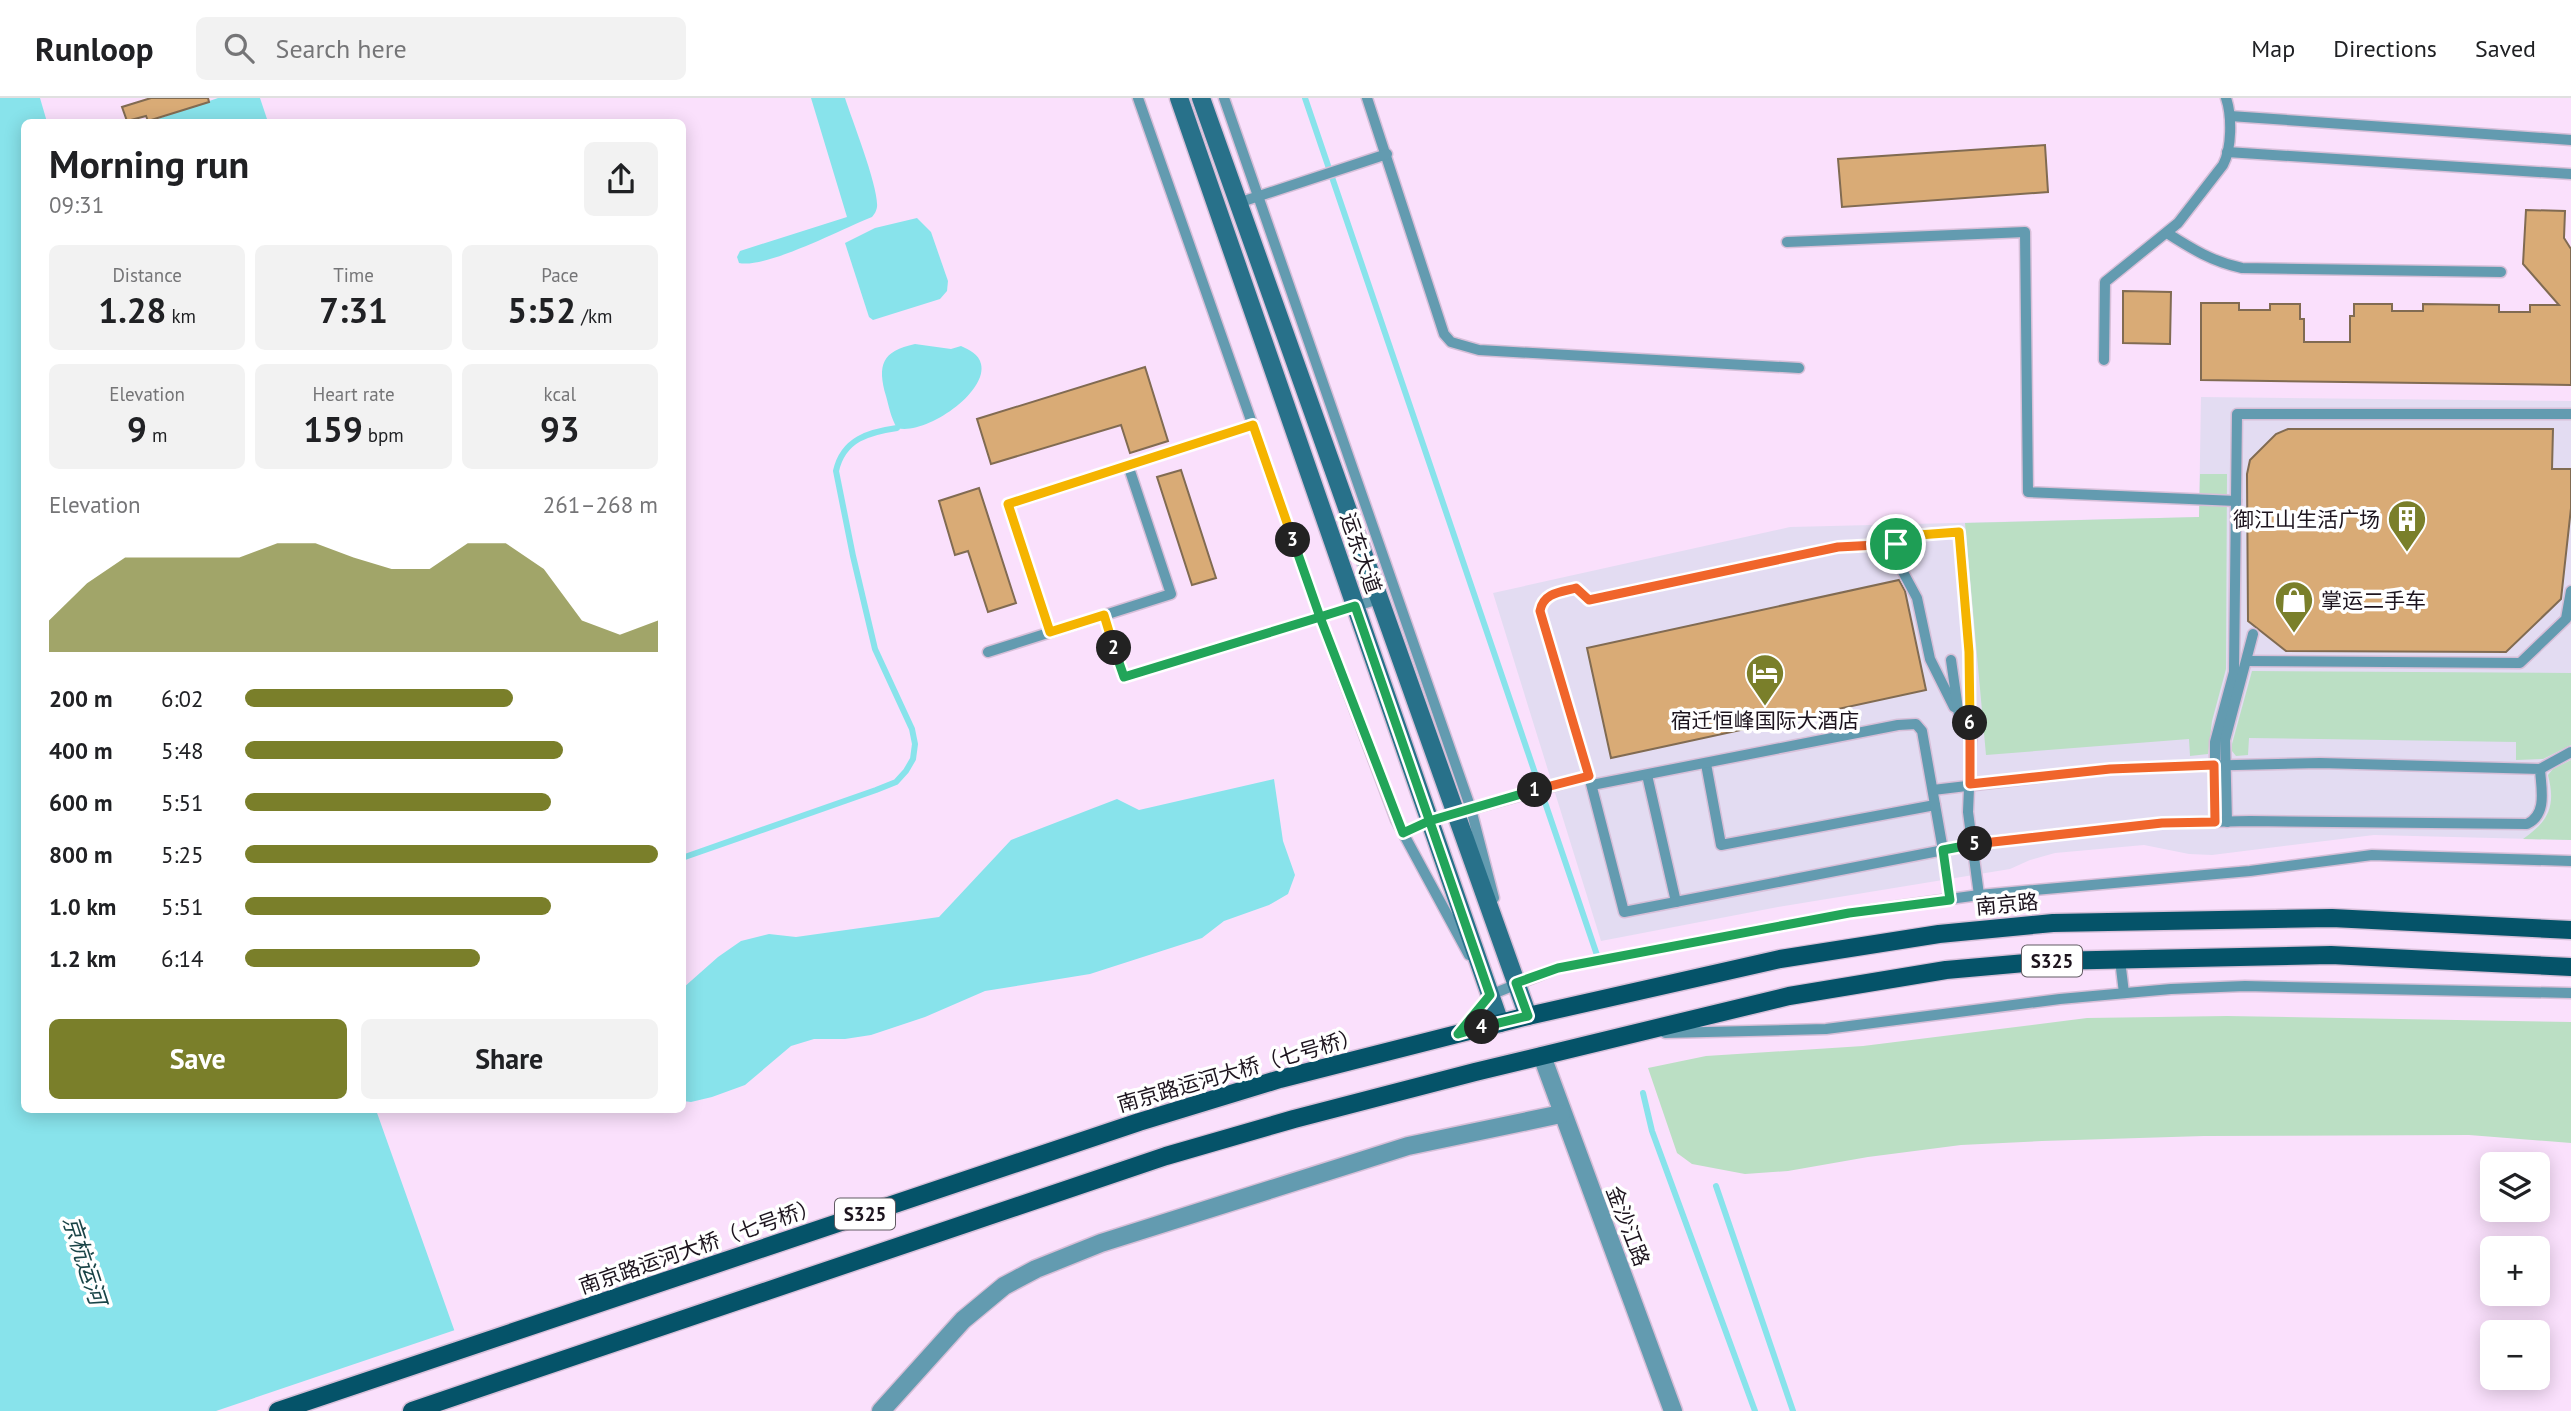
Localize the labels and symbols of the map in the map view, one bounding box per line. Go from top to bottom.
building icon: 御江山生活广场 [2386,498,2428,553]
place label: 御江山生活广场 [2233,506,2380,533]
street label: 运东大道 [1335,509,1387,597]
pin [1866,514,1926,574]
pin: 3 [1276,522,1310,558]
shop icon: 掌运二手车 [2273,579,2315,634]
place label: 掌运二手车 [2321,587,2426,614]
pin: 2 [1096,630,1132,666]
hotel icon: 宿迁恒峰国际大酒店 [1744,652,1786,707]
pin: 6 [1952,706,1988,740]
place label: 宿迁恒峰国际大酒店 [1671,707,1860,734]
pin: 1 [1518,772,1552,808]
pin: 5 [1958,826,1993,862]
street label: 南京路 [1974,888,2040,920]
road number: S325 [2022,946,2082,976]
pin: 4 [1464,1010,1500,1044]
street label: 南京路运河大桥（七号桥） [1114,1022,1364,1118]
street label: 金沙江路 [1600,1182,1656,1270]
street label: 南京路运河大桥（七号桥） [575,1192,823,1300]
road number: S325 [835,1198,895,1230]
water label: 京杭运河 [57,1212,114,1312]

